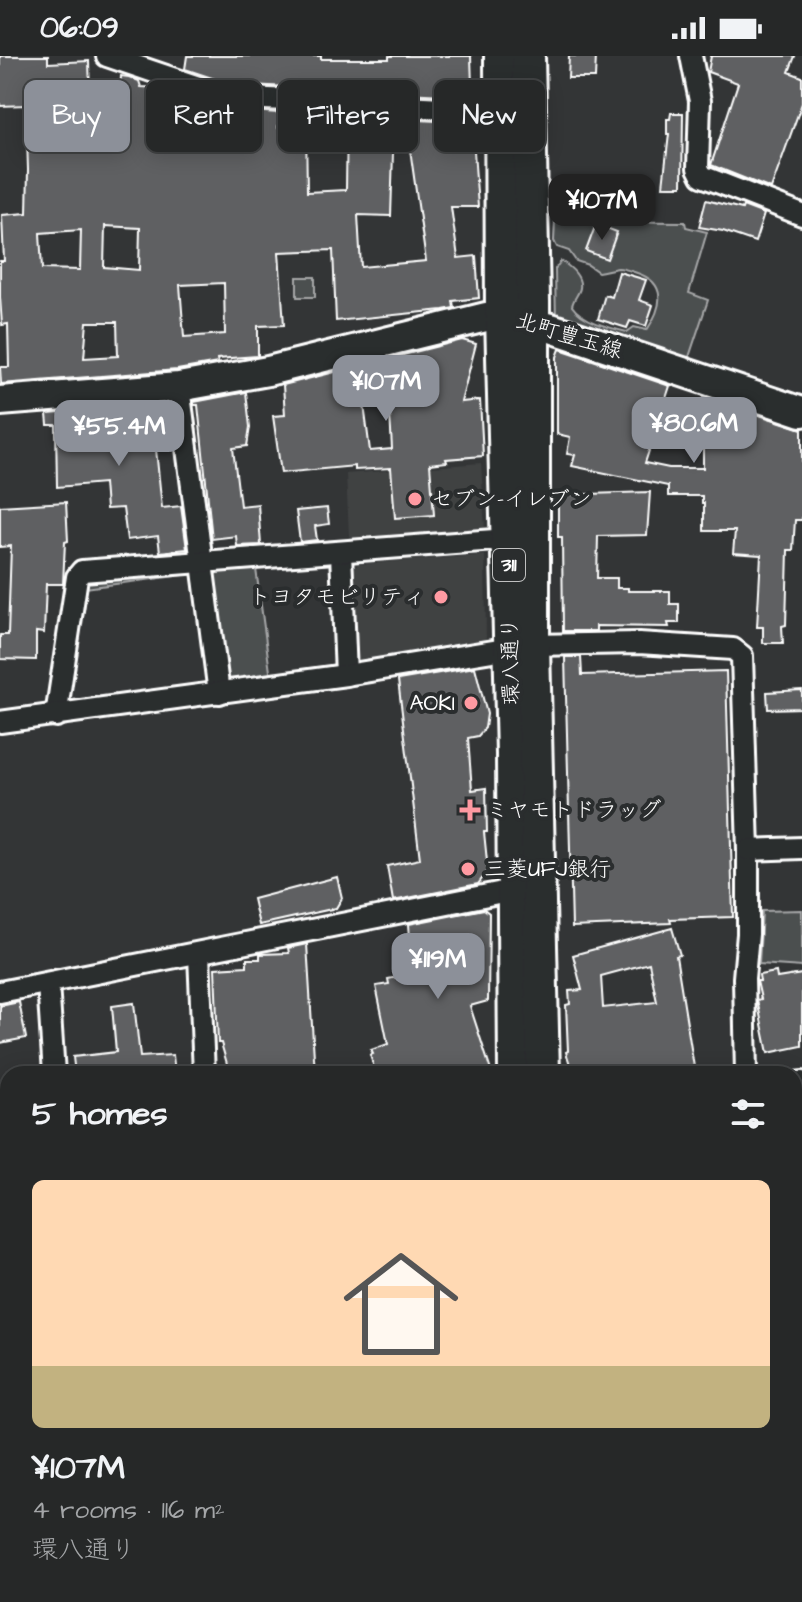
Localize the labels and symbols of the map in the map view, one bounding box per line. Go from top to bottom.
pin: ¥107M [546,174,658,242]
street label: 北町豊玉線 [512,305,626,367]
pin: ¥107M [330,355,442,423]
pin: ¥80.6M [629,397,759,465]
pin: ¥55.4M [54,400,184,468]
place label: セブン-イレブン [431,484,592,515]
marker: セブン-イレブン [406,490,424,508]
road number: 311 [493,549,525,581]
place label: トヨタモビリティ [249,582,425,613]
marker: トヨタモビリティ [432,588,450,606]
street label: 環八通り [495,617,527,705]
place label: AOKI [410,688,455,719]
marker: AOKI [462,694,480,712]
place label: ミヤモトドラッグ [486,795,662,826]
marker: ミヤモトドラッグ [461,801,479,819]
place label: 三菱UFJ銀行 [484,854,611,885]
marker: 三菱UFJ銀行 [459,860,477,878]
pin: ¥119M [382,933,494,1001]

